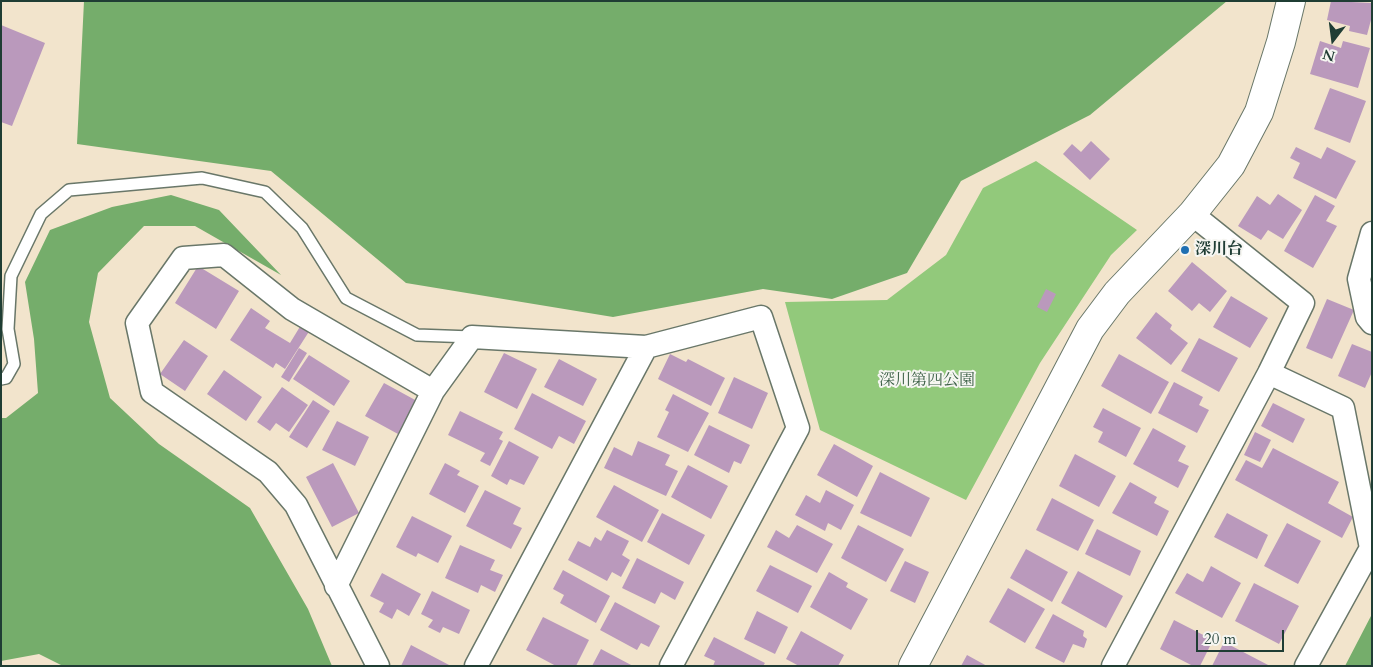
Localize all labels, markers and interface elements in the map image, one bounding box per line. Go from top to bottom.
north arrow [1308,15,1358,65]
text: N [1321,44,1337,66]
place label: 深川台 [1195,240,1243,260]
marker: 深川台 [1179,244,1191,256]
park label: 深川第四公園 [879,371,975,391]
scale bar [1198,620,1286,652]
text: 20 m [1204,629,1236,649]

